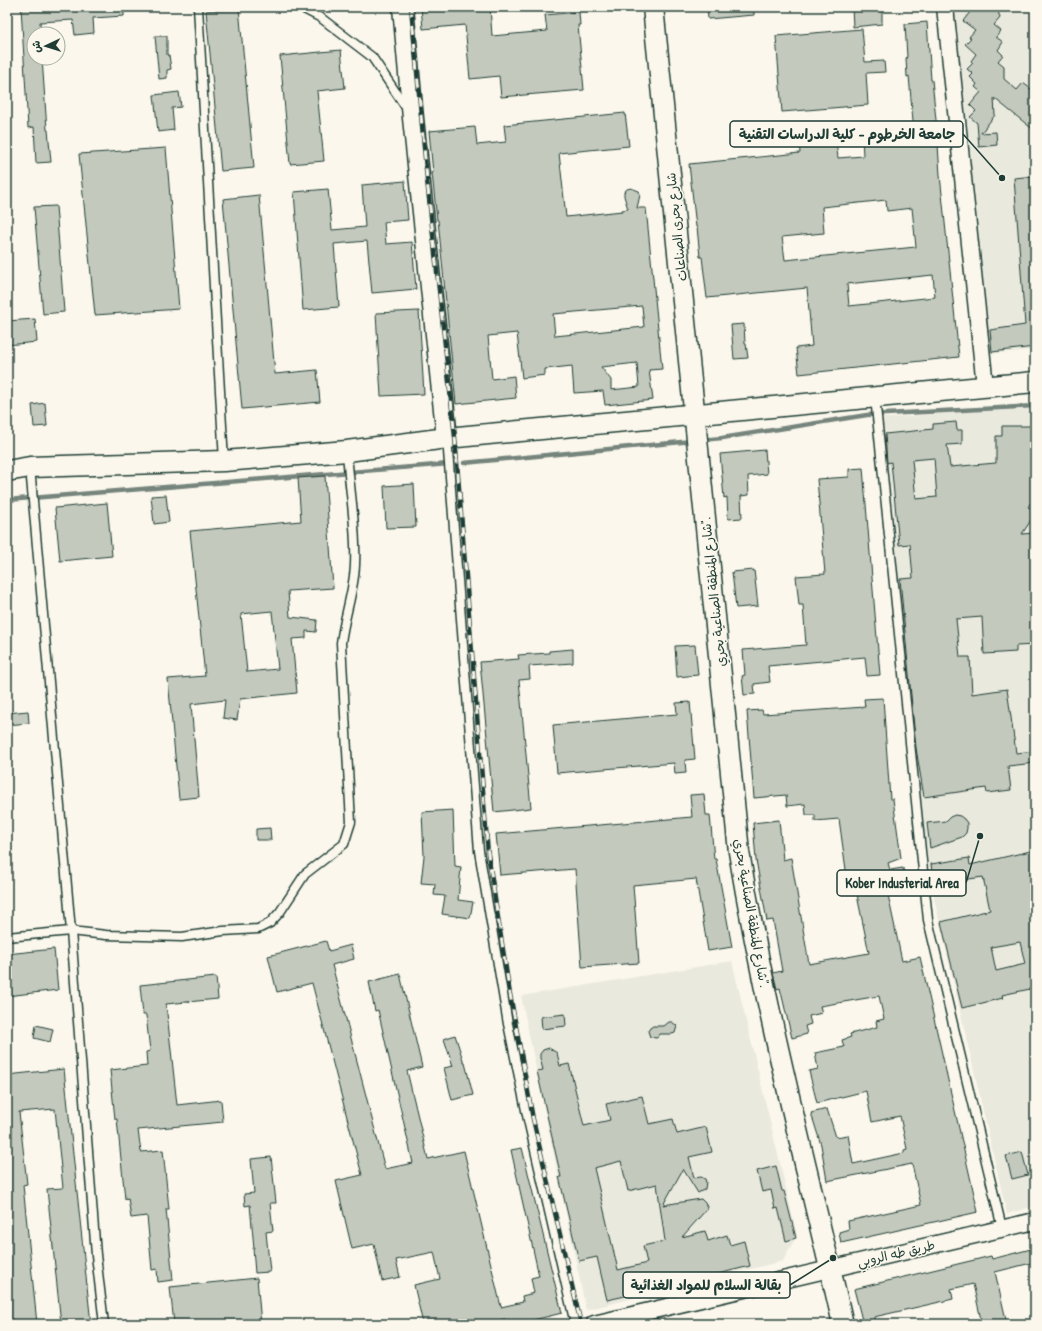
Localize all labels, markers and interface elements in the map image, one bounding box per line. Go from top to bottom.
north arrow [26,26,66,66]
text: ش [29,40,43,53]
callout: جامعة الخرطوم - كلية الدراسات التقنية [730,121,963,147]
text: جامعة الخرطوم - كلية الدراسات التقنية [739,124,955,145]
street label: شارع بحرى الصناعات [661,172,692,282]
street label: شارع المنطقة الصناعية بحري". [696,516,731,668]
street label: شارع المنطقة الصناعية بحري". [729,837,774,989]
callout: Kober Industerial Area [837,870,966,896]
text: Kober Industerial Area [845,873,959,892]
street label: طريق طه الروبي [855,1235,937,1274]
callout: بقالة السلام للمواد الغذائية [623,1272,790,1298]
text: بقالة السلام للمواد الغذائية [630,1275,782,1296]

